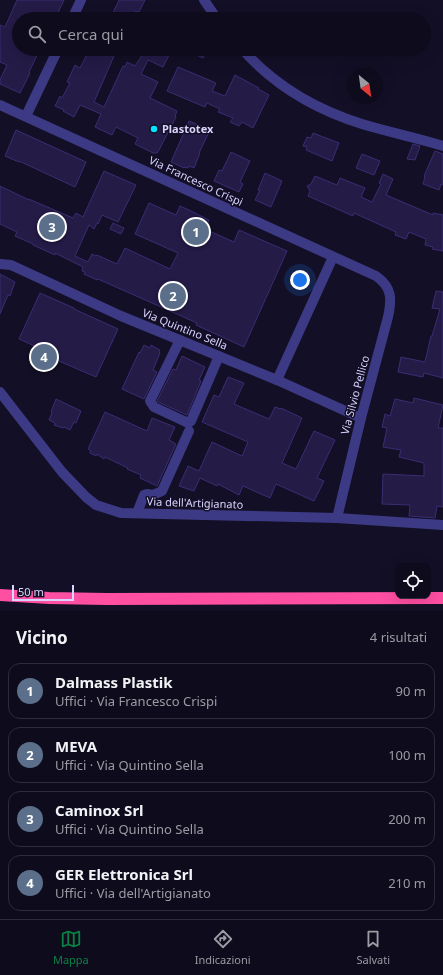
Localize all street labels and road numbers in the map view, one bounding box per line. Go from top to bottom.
street label: Via Francesco Crispi [147,152,246,209]
street label: Via Quintino Sella [140,305,230,352]
street label: Via Silvio Pellico [337,353,372,436]
street label: Via dell'Artigianato [146,493,244,512]

